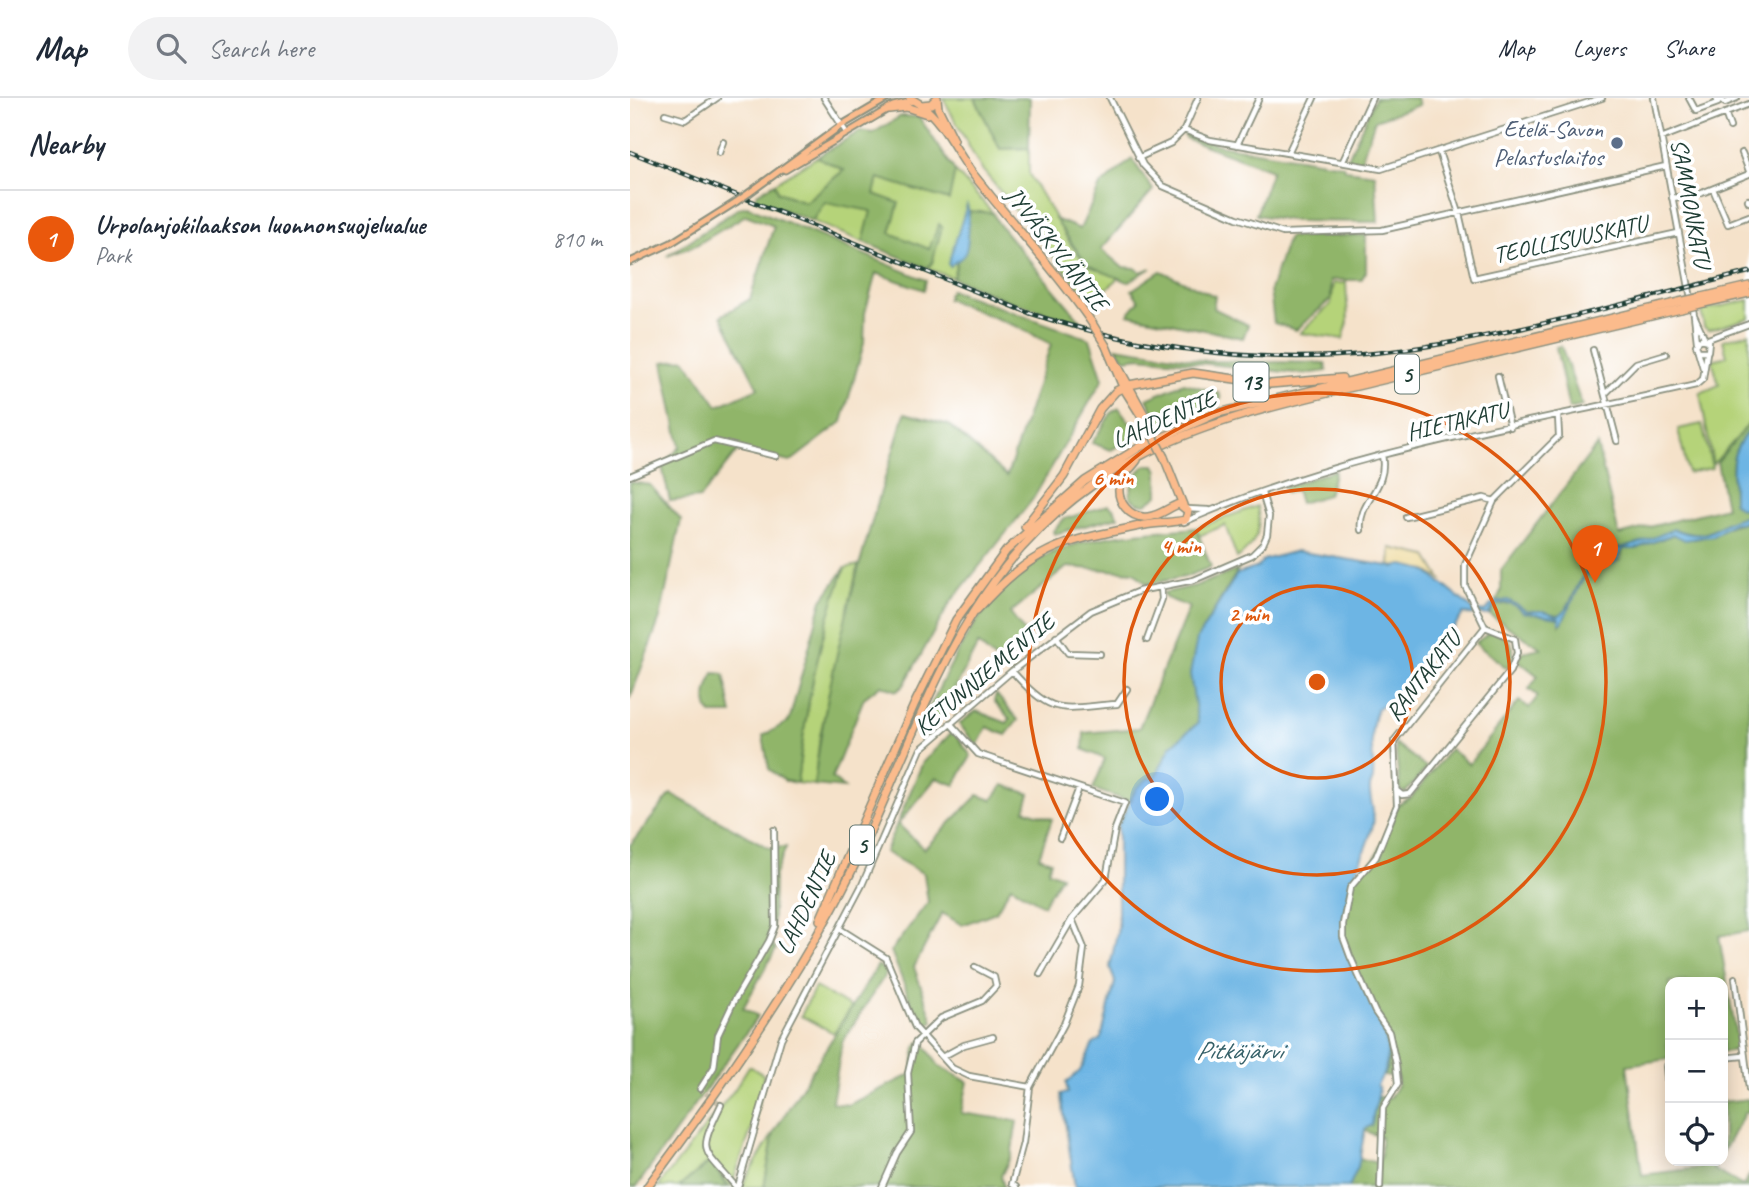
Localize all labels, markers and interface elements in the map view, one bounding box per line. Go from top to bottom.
search box [128,17,618,80]
text: Map [35,27,86,69]
icon: search [152,29,190,67]
text: Search here [208,32,314,65]
text: Map [1498,33,1535,63]
text: Layers [1573,33,1626,63]
text: Share [1664,33,1714,63]
place label: Etelä-Savon Pelastuslaitos [1494,114,1606,172]
text: Nearby [28,125,104,163]
marker: Etelä-Savon Pelastuslaitos [1609,135,1625,151]
street label: SAMMONKATU [1664,136,1719,274]
street label: JYVÄSKYLÄNTIE [999,180,1117,319]
street label: TEOLLISUUSKATU [1491,207,1654,270]
text: Urpolanjokilaakson luonnonsuojelualue [95,208,425,241]
text: 1 [46,225,56,254]
text: 810 m [553,225,602,254]
text: Park [95,241,131,270]
road number: 5 [1395,354,1419,394]
road number: 13 [1234,362,1268,402]
street label: LAHDENTIE [1108,382,1223,455]
street label: HIETAKATU [1403,394,1515,447]
text: 6 min [1093,465,1134,491]
pin: 1 [1572,525,1618,583]
text: 4 min [1161,533,1201,559]
text: 2 min [1229,601,1269,627]
street label: KETUNNIEMENTIE [908,604,1063,742]
street label: RANTAKATU [1379,622,1470,727]
centre of rings [1305,670,1329,694]
your location [1140,782,1174,816]
road number: 5 [850,825,874,864]
street label: LAHDENTIE [769,844,844,959]
map controls [1665,977,1728,1166]
button: + [1665,977,1728,1040]
water label: Pitkäjärvi [1196,1034,1288,1067]
button: − [1665,1040,1728,1103]
button: locate [1665,1103,1728,1166]

